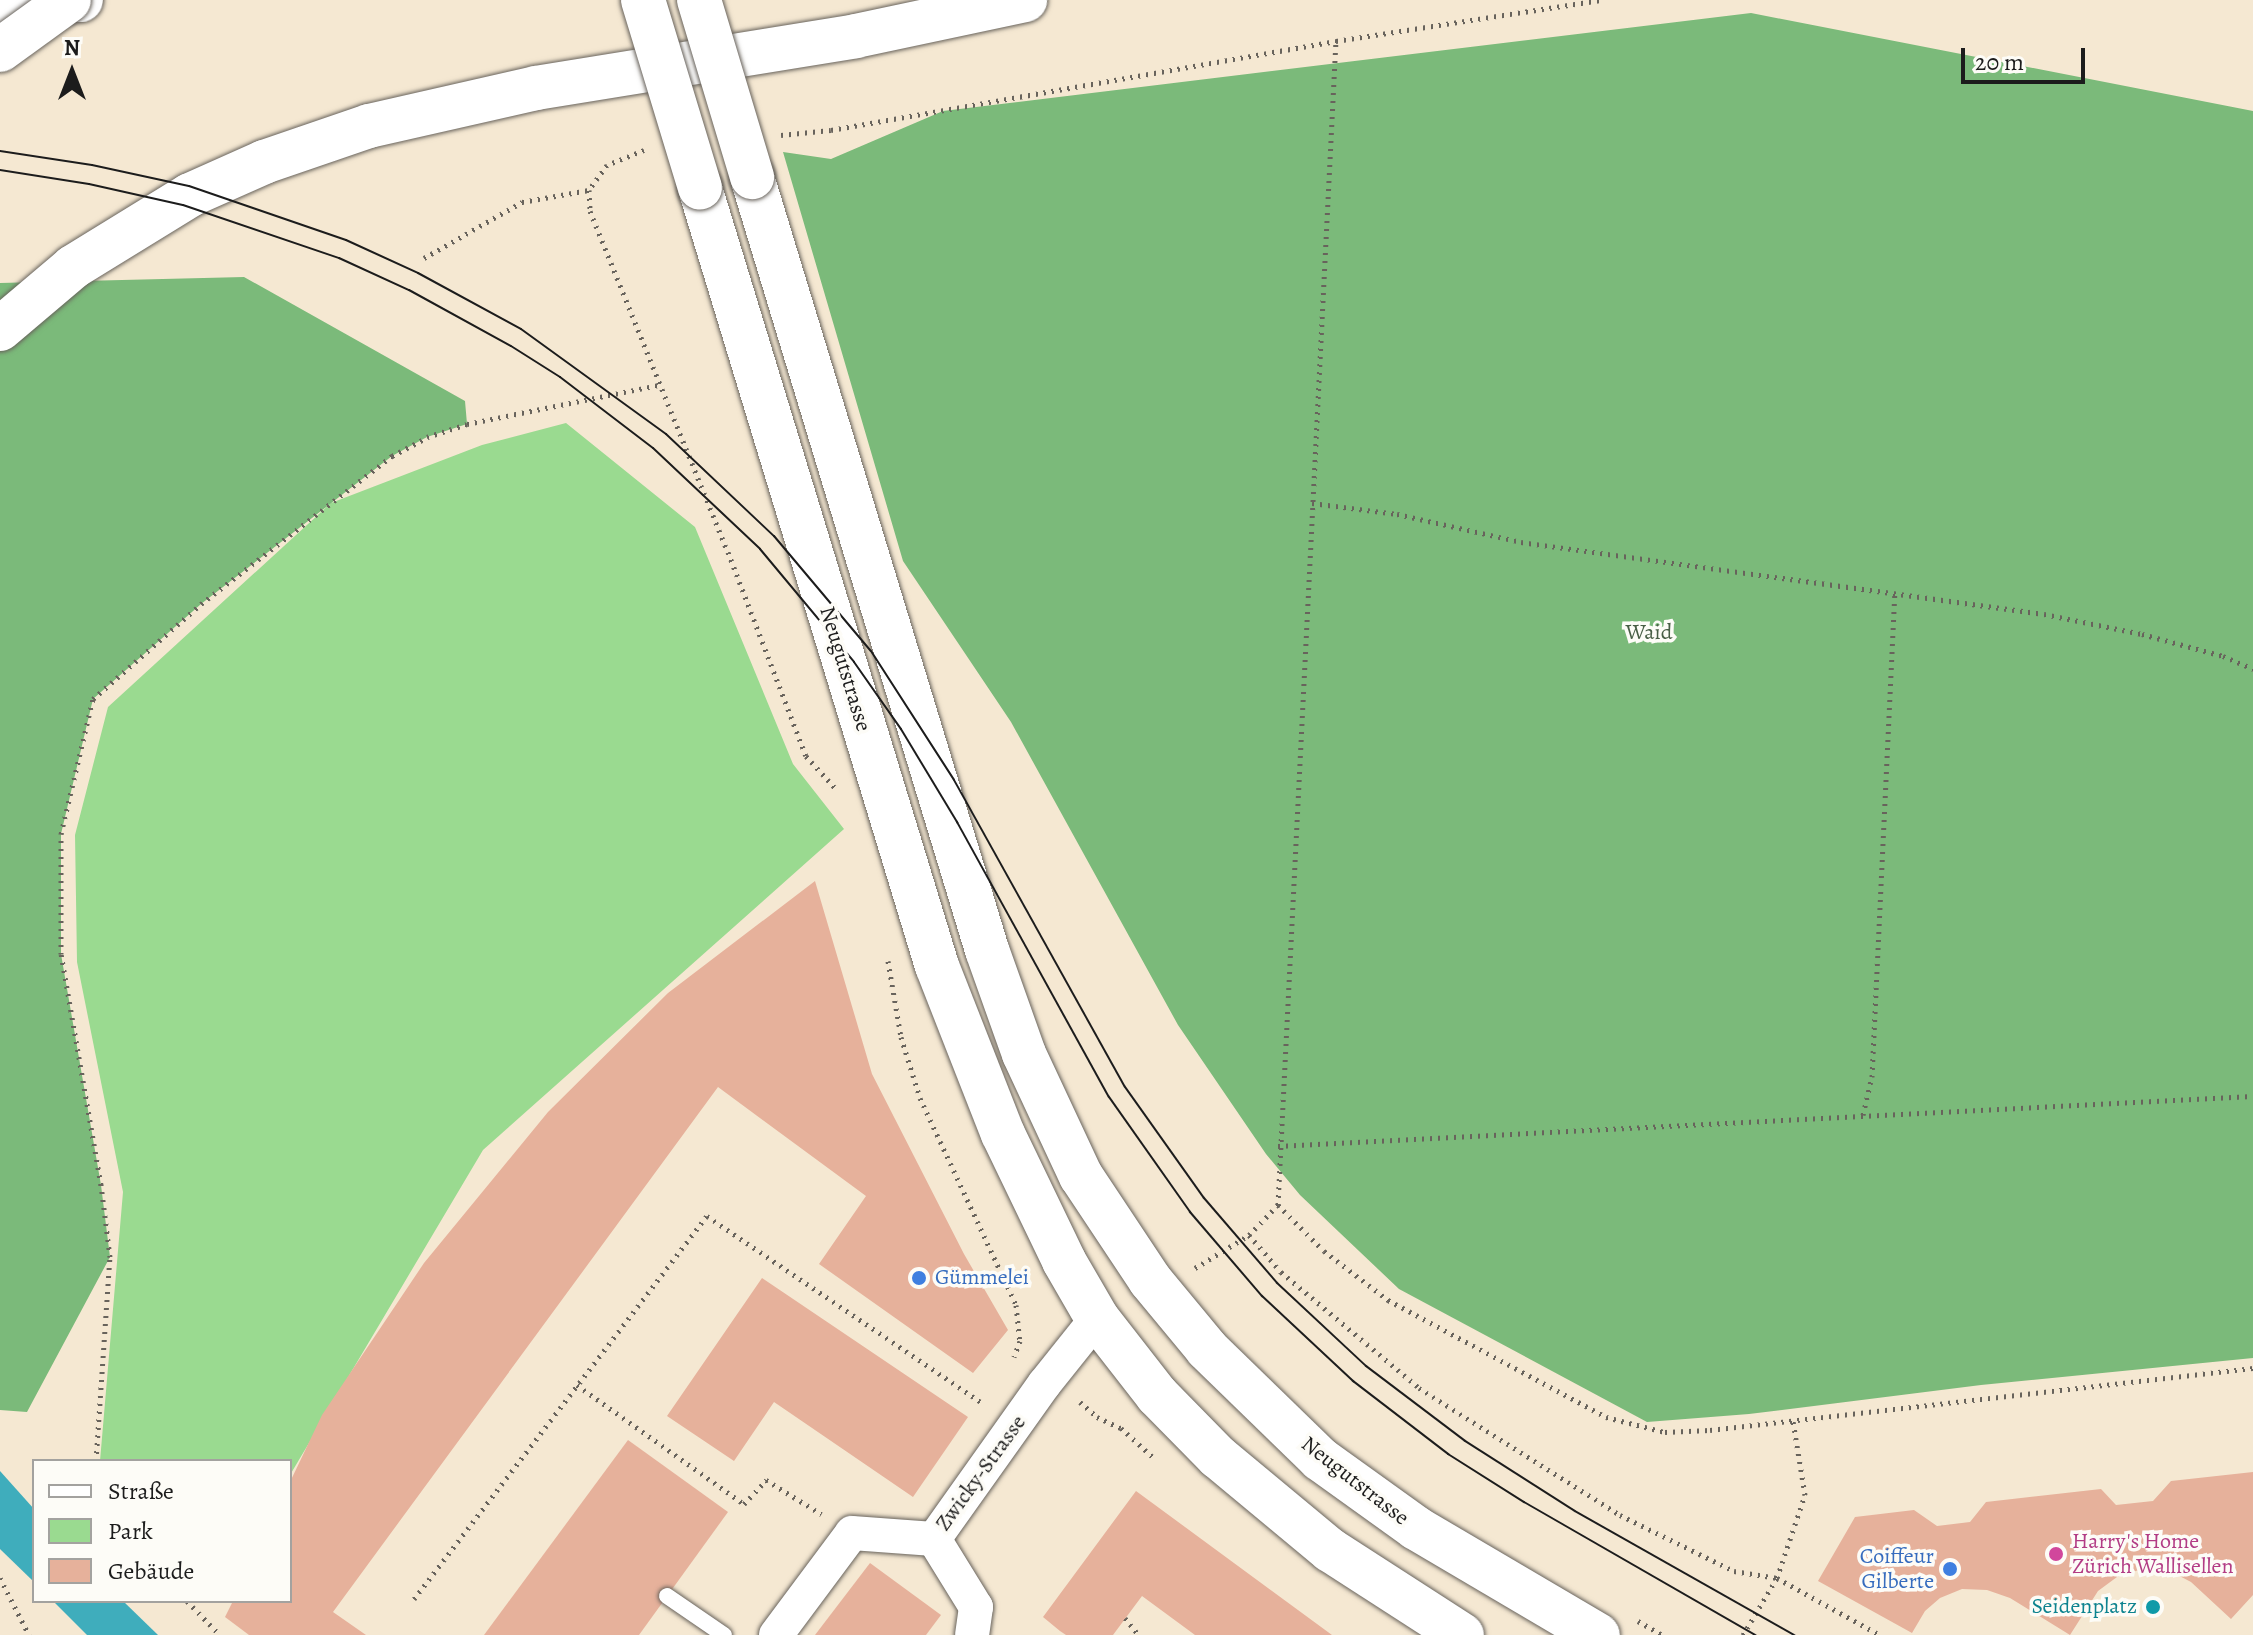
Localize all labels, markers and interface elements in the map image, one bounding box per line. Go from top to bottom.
north arrow [32,32,112,112]
scale bar [1965,32,2089,82]
text: N [64,33,80,63]
text: 20 m [1975,46,2024,78]
street label: Neugutstrasse [813,603,877,735]
park label: Waid [1625,620,1673,646]
place label: Gümmelei [935,1265,1029,1291]
marker: Gümmelei [910,1269,928,1287]
street label: Zwicky-Strasse [930,1410,1032,1536]
street label: Neugutstrasse [1296,1431,1414,1531]
legend [32,1459,292,1603]
text: Straße [108,1475,174,1507]
text: Park [108,1515,153,1547]
place label: Harry's Home Zürich Wallisellen [2072,1528,2234,1580]
place label: Coiffeur Gilberte [1860,1543,1934,1594]
marker: Harry's Home Zürich Wallisellen [2047,1545,2065,1563]
text: Gebäude [108,1555,194,1587]
marker: Coiffeur Gilberte [1941,1560,1959,1578]
place label: Seidenplatz [2031,1594,2137,1620]
marker: Seidenplatz [2144,1598,2162,1616]

